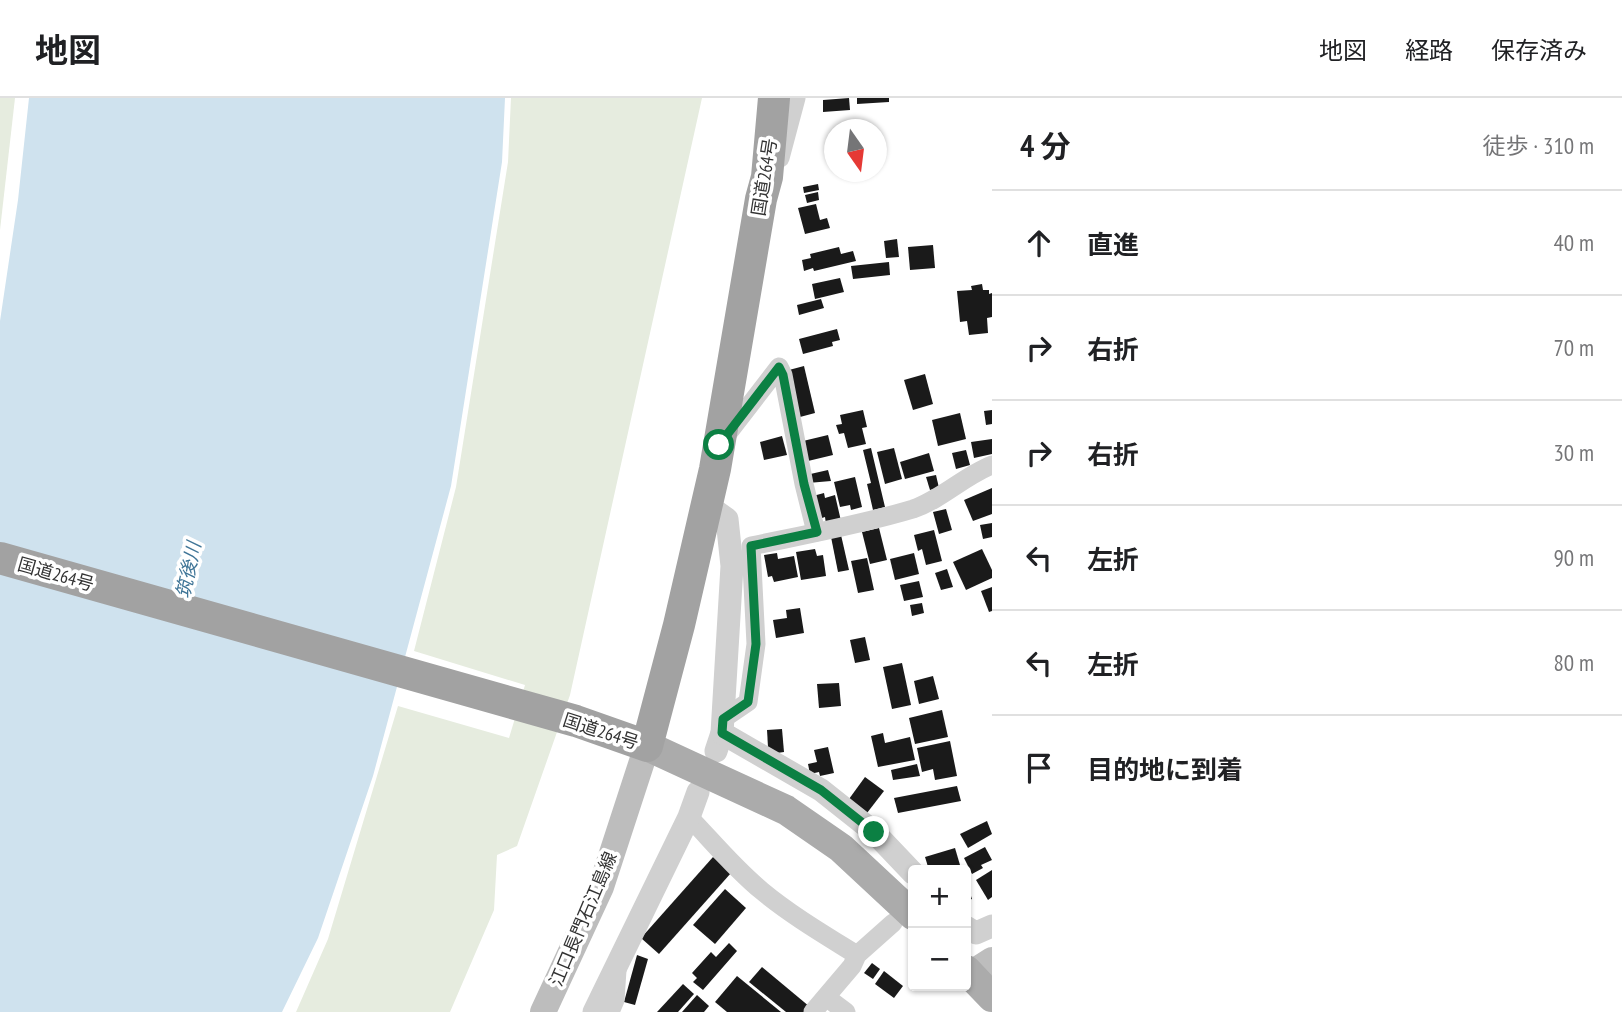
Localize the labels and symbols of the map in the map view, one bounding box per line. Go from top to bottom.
north arrow [824,119,887,182]
street label: 国道264号 [747,137,781,217]
route start [703,429,734,460]
water label: 筑後川 [170,538,206,600]
street label: 国道264号 [15,552,97,596]
street label: 国道264号 [560,708,642,754]
route end [858,816,889,847]
street label: 江口長門石江島線 [544,848,622,990]

